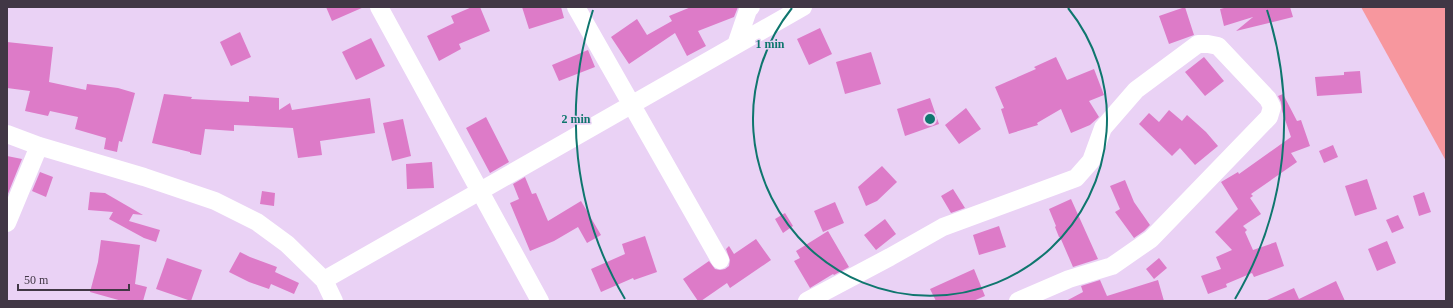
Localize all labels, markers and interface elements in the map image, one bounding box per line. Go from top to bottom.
text: 1 min [755,37,785,51]
text: 2 min [561,112,591,126]
centre of rings [923,112,937,126]
scale bar [18,266,129,292]
text: 50 m [24,273,49,287]

